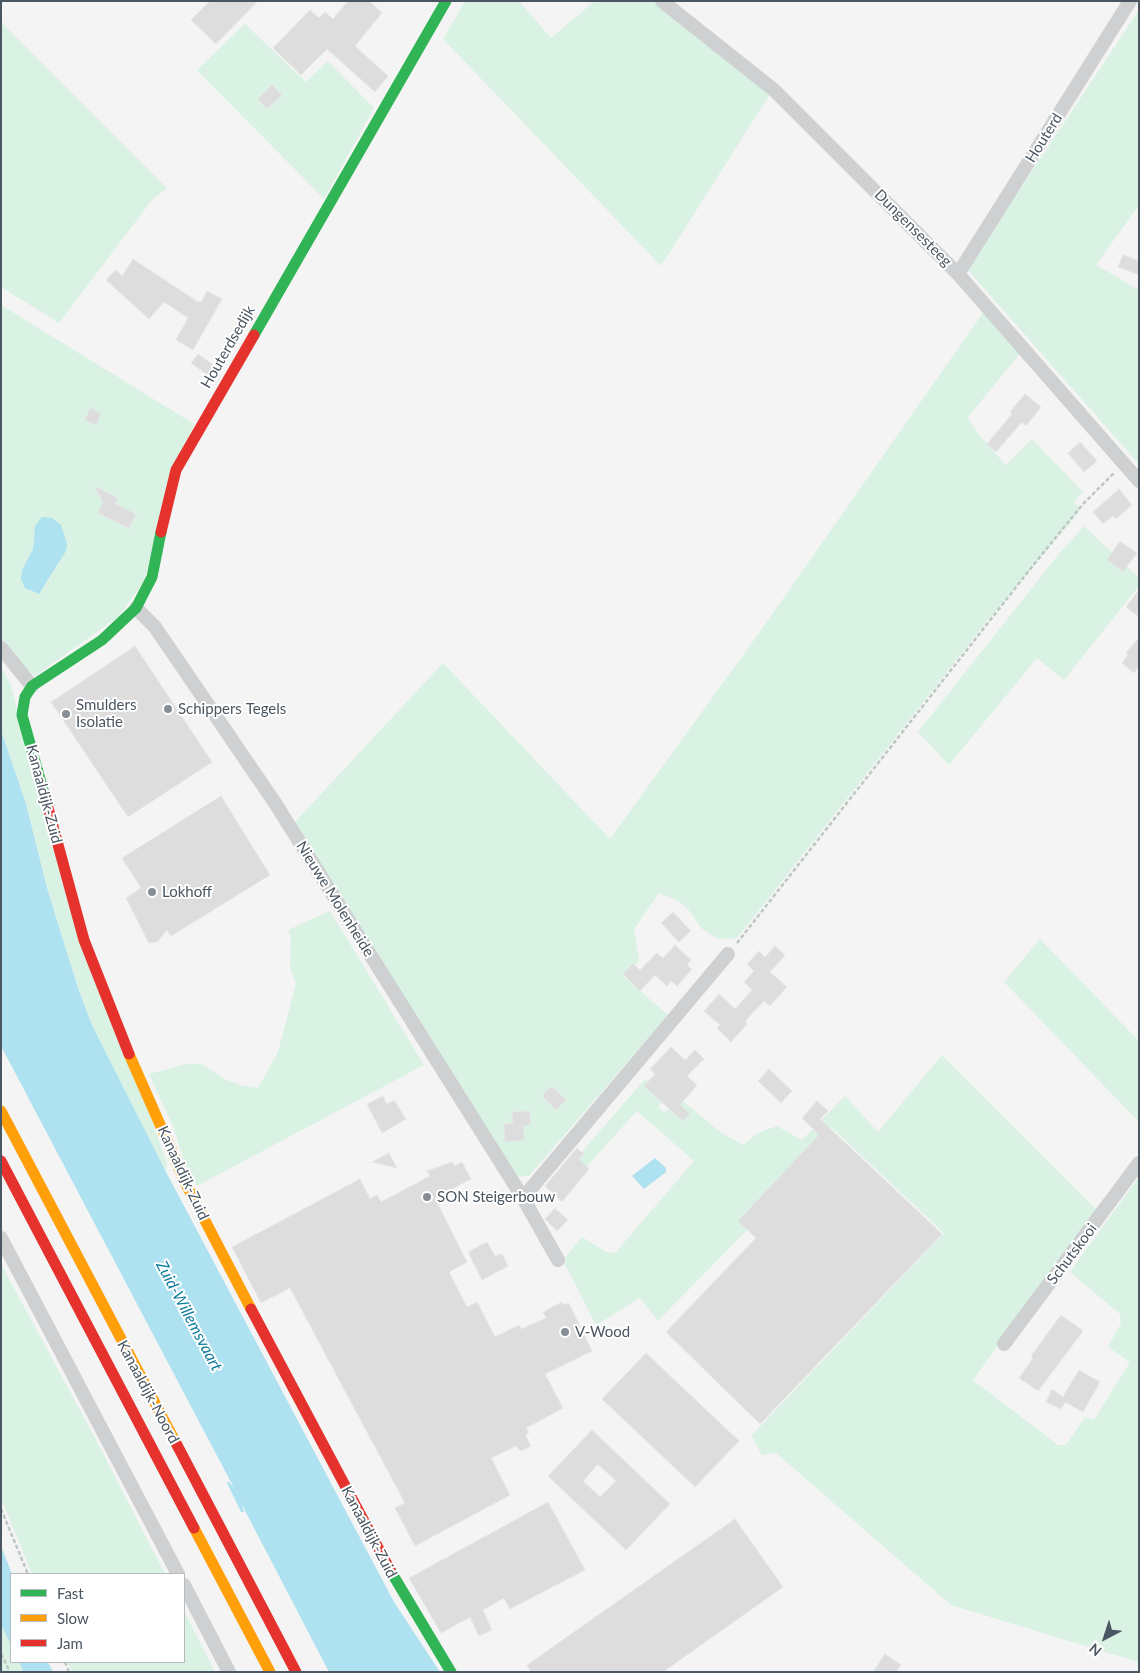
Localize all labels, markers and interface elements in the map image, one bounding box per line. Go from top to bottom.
street label: Houterd [1022,110,1066,166]
street label: Dungensesteeg [871,186,955,270]
street label: Houterdsedijk [197,302,259,392]
place label: Smulders Isolatie [76,696,136,731]
place label: Schippers Tegels [178,700,286,718]
marker: Schippers Tegels [162,703,174,715]
marker: Smulders Isolatie [60,708,72,720]
street label: Kanaaldijk-Zuid [22,743,66,845]
street label: Nieuwe Molenheide [292,838,378,960]
place label: Lokhoff [162,883,212,901]
marker: Lokhoff [146,886,158,898]
street label: Kanaaldijk-Zuid [153,1123,213,1223]
place label: SON Steigerbouw [437,1188,555,1206]
marker: SON Steigerbouw [421,1191,433,1203]
street label: Schutskooi [1043,1220,1101,1288]
water label: Zuid-Willemsvaart [152,1258,226,1374]
place label: V-Wood [575,1323,630,1341]
marker: V-Wood [559,1326,571,1338]
street label: Kanaaldijk-Noord [113,1337,183,1447]
street label: Kanaaldijk-Zuid [337,1483,401,1581]
legend [10,1573,185,1663]
text: Fast [57,1584,84,1602]
text: Slow [57,1609,89,1627]
north arrow [1080,1613,1130,1663]
text: Jam [57,1634,83,1652]
text: N [1085,1640,1105,1660]

